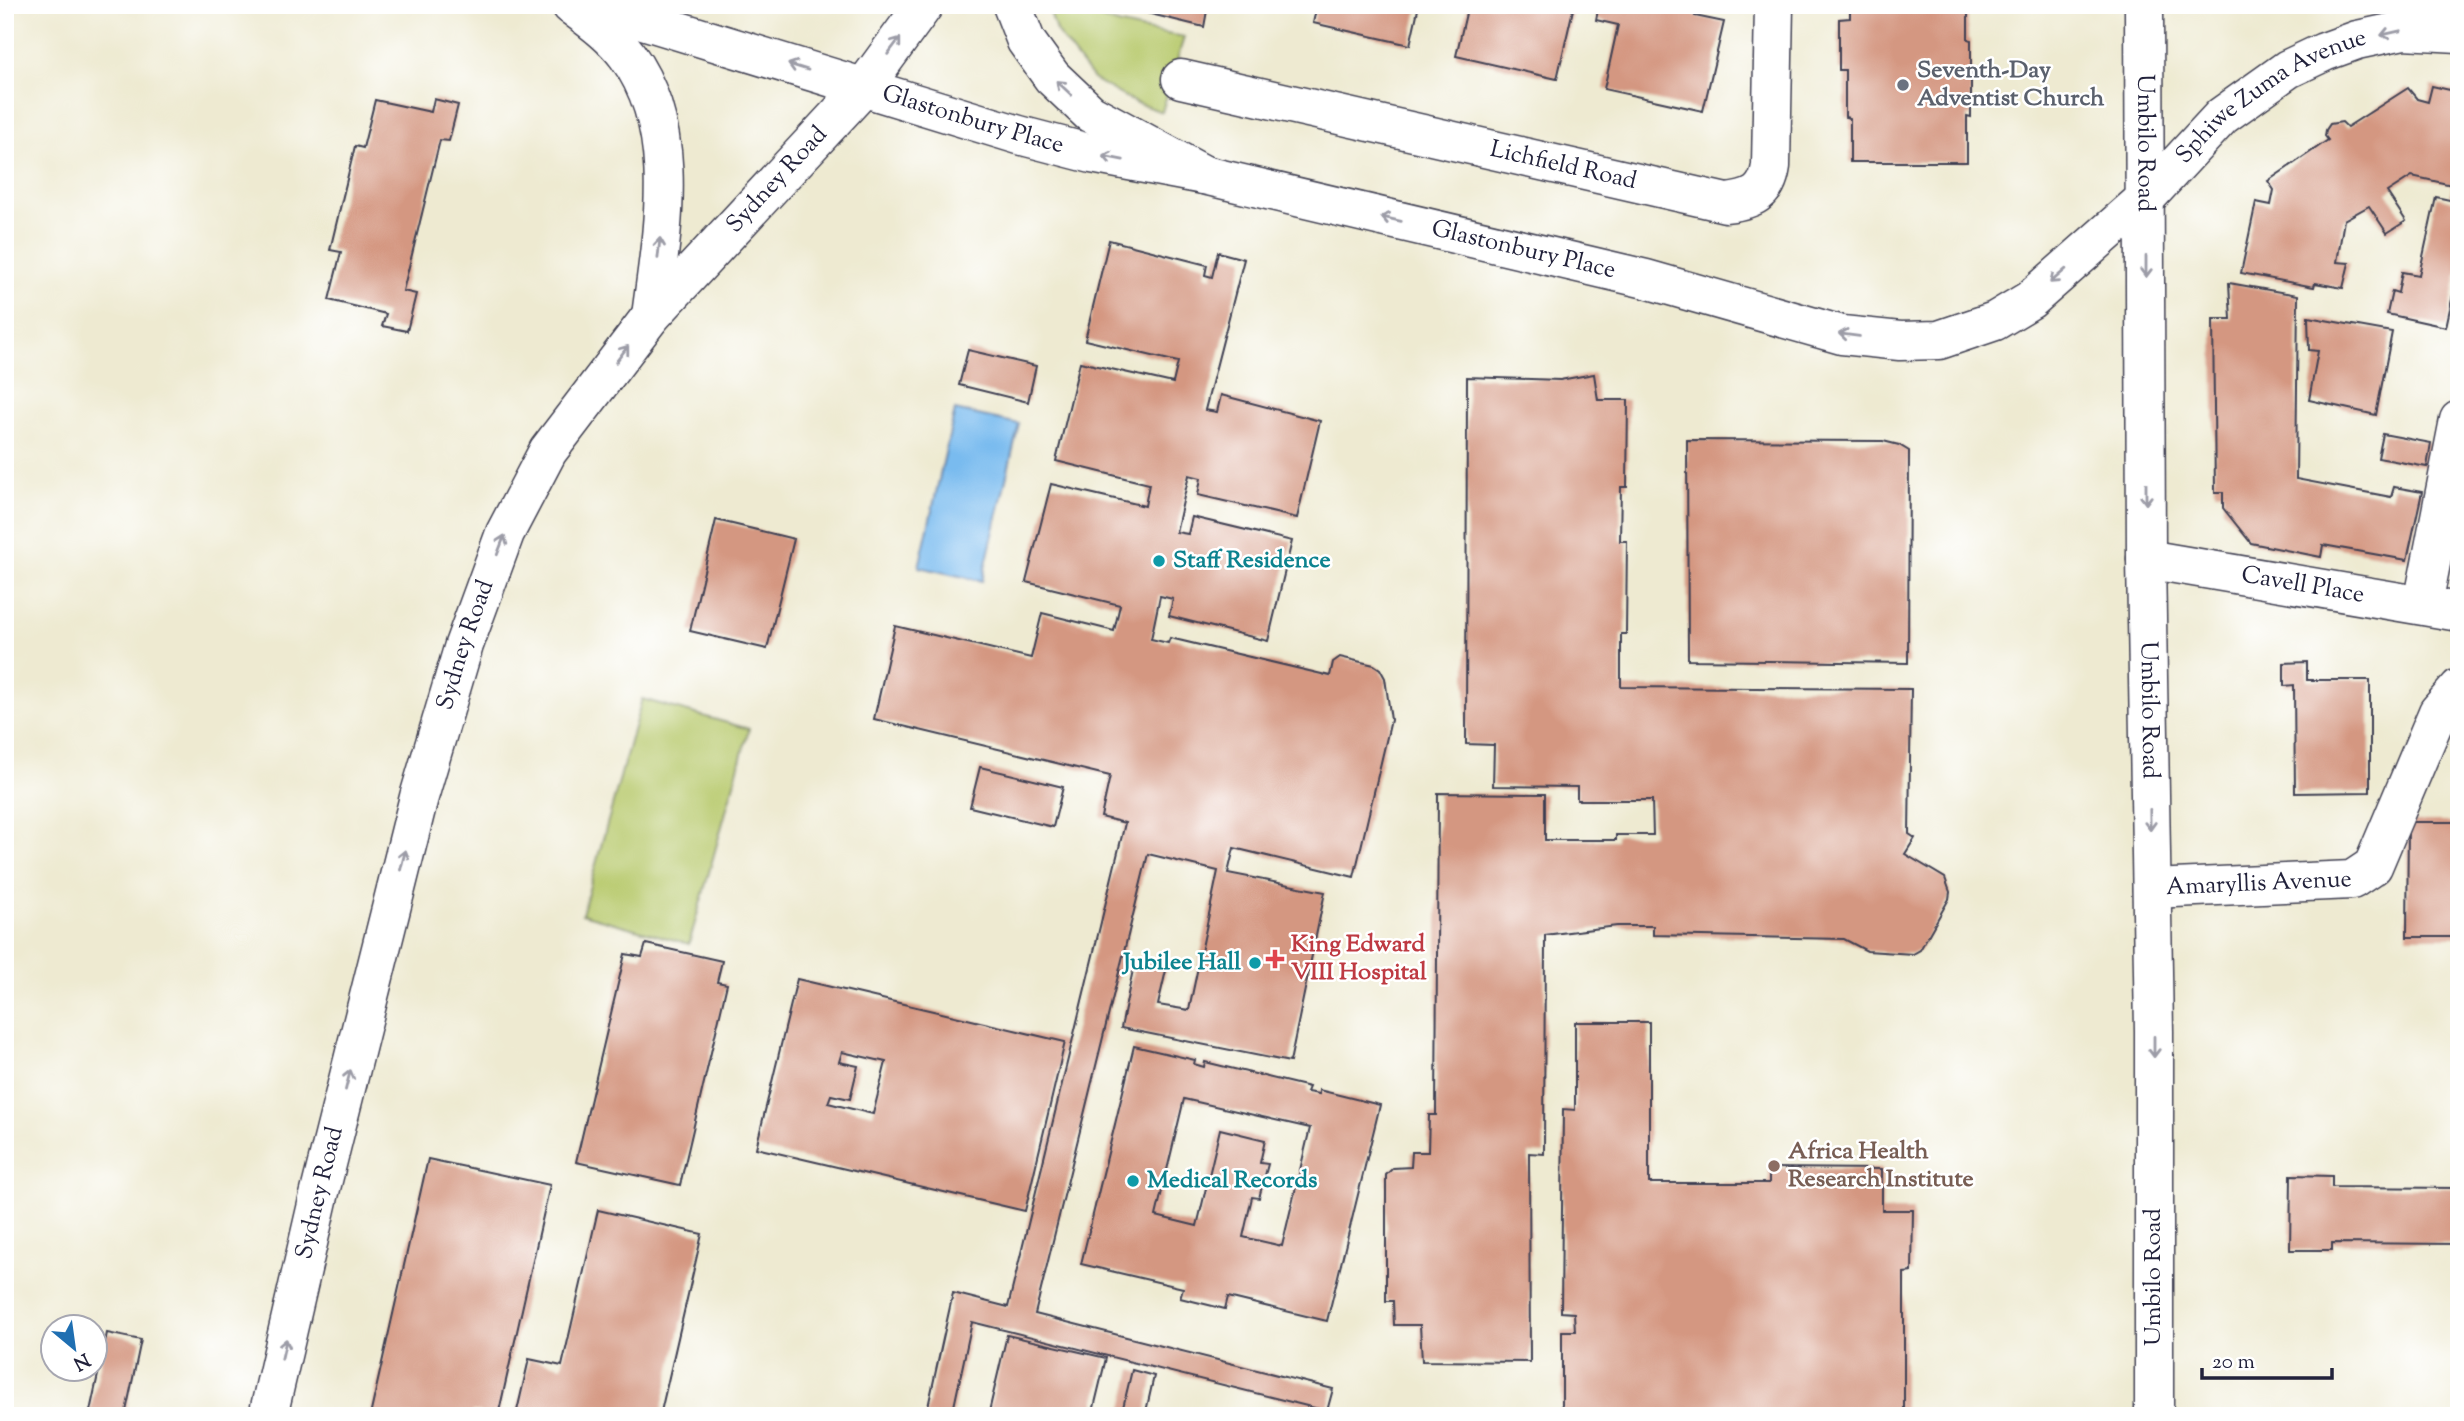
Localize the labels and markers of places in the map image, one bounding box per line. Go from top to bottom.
place label: Seventh-Day Adventist Church [1917,54,2105,116]
marker: Seventh-Day Adventist Church [1895,77,1911,93]
place label: Staff Residence [1173,544,1331,578]
marker: Staff Residence [1151,553,1167,569]
place label: King Edward VIII Hospital [1291,928,1427,990]
place label: Jubilee Hall [1121,946,1241,980]
marker: King Edward VIII Hospital [1265,949,1285,969]
marker: Jubilee Hall [1247,955,1263,971]
place label: Africa Health Research Institute [1788,1135,1974,1197]
marker: Africa Health Research Institute [1766,1158,1782,1174]
place label: Medical Records [1147,1164,1318,1198]
marker: Medical Records [1125,1173,1141,1189]

